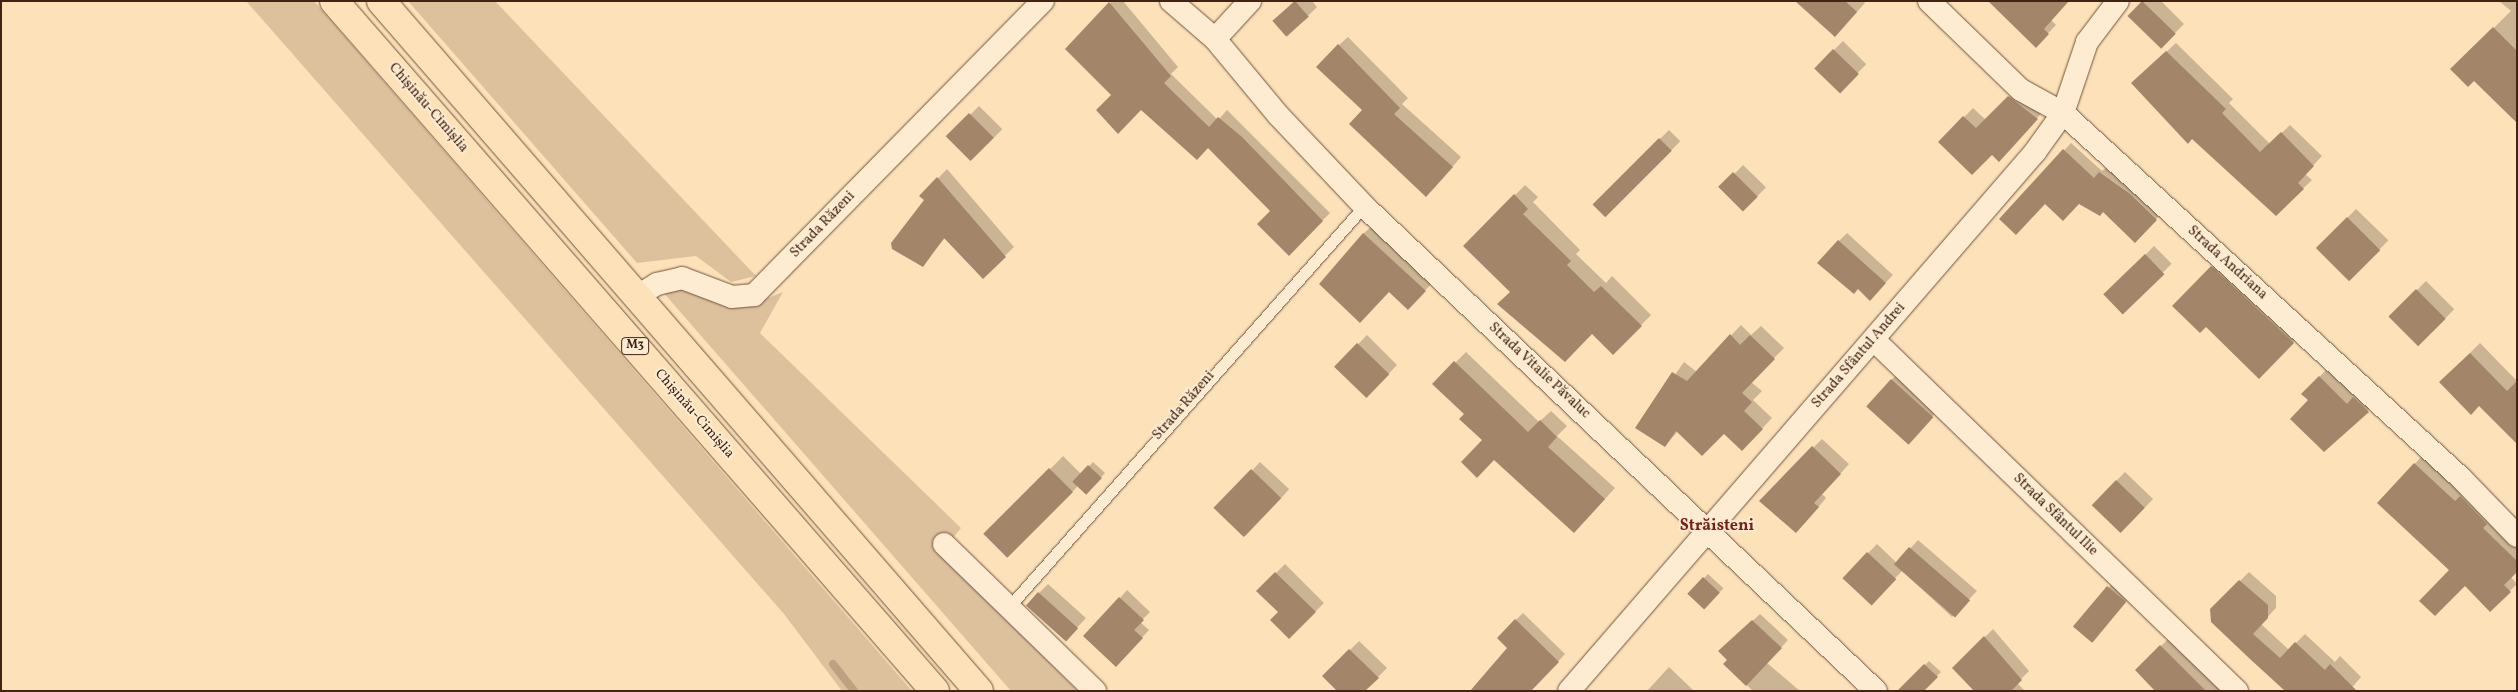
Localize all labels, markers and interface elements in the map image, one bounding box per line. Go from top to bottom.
street label: Chișinău-Cimișlia [385,60,471,156]
street label: Strada Răzeni [787,188,859,262]
street label: Strada Andriana [2184,223,2270,303]
street label: Strada Sfântul Andrei [1809,300,1909,412]
street label: Strada Vitalie Păvaluc [1484,319,1594,423]
road number: M3 [620,336,650,356]
street label: Chișinău-Cimișlia [651,366,737,462]
street label: Strada Răzeni [1149,368,1219,444]
street label: Strada Sfântul Ilie [2009,470,2101,560]
district label: Străisteni [1680,516,1754,536]

